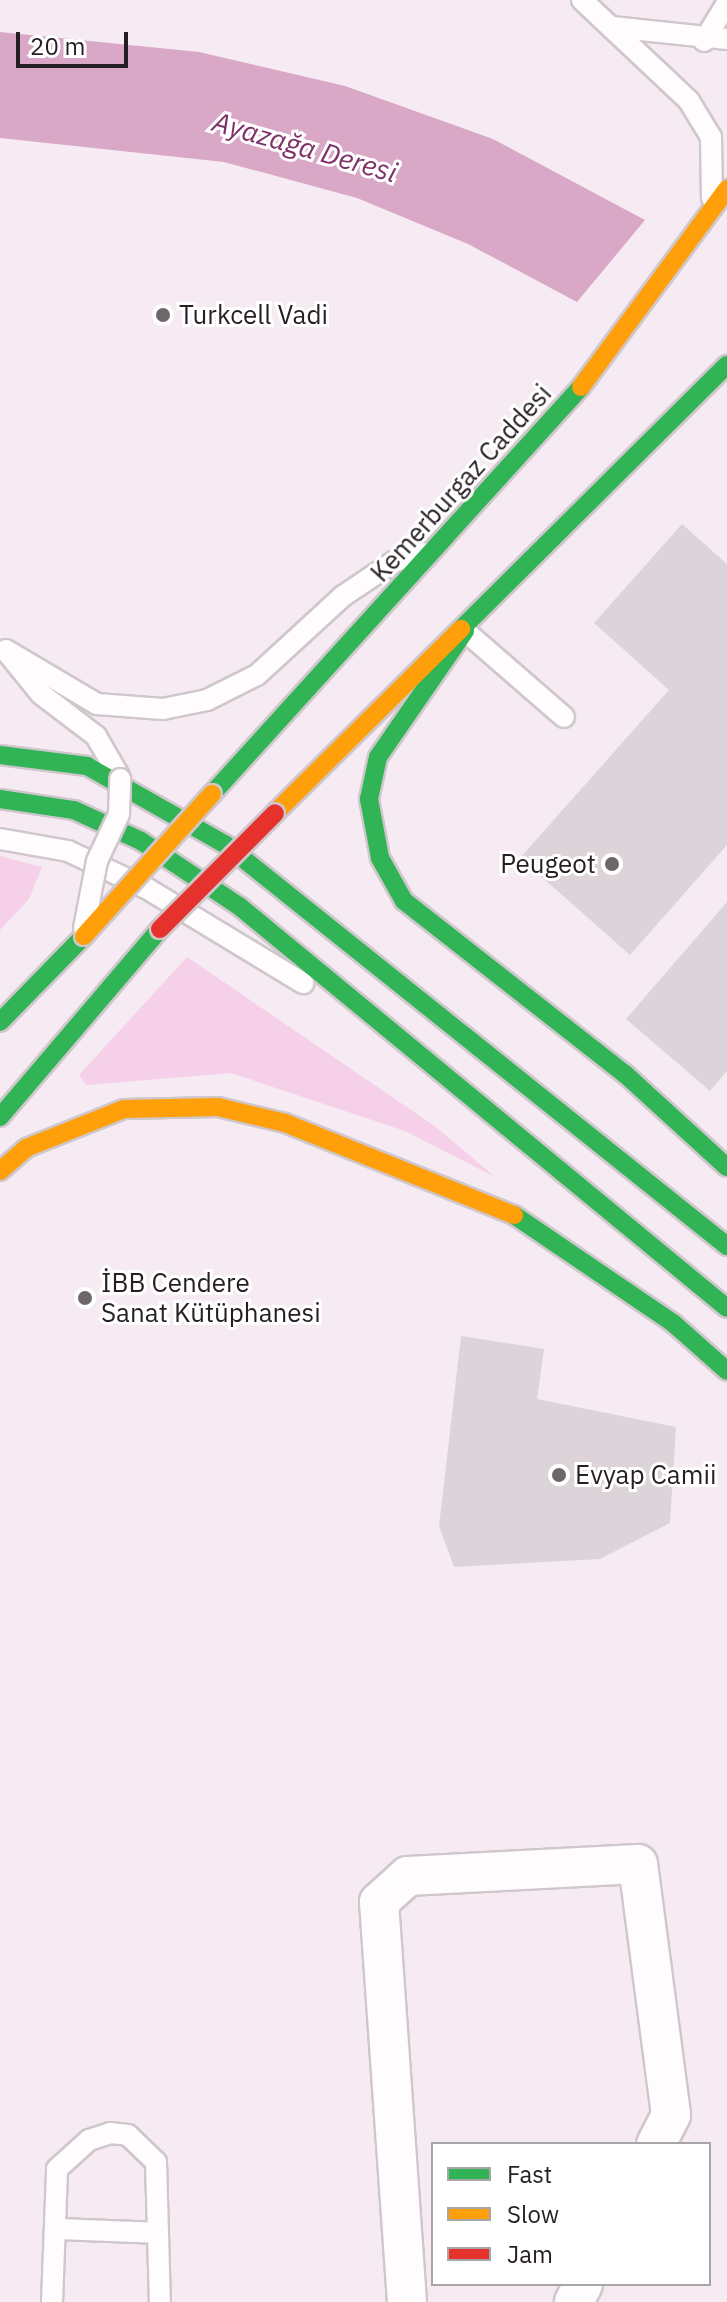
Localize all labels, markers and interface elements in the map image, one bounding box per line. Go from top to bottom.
scale bar [20,16,132,66]
text: 20 m [30,30,85,62]
water label: Ayazağa Deresi [209,105,401,189]
place label: Turkcell Vadi [179,299,328,331]
marker: Turkcell Vadi [154,306,172,324]
street label: Kemerburgaz Caddesi [364,378,558,588]
place label: Peugeot [500,848,596,880]
marker: Peugeot [603,855,621,873]
place label: İBB Cendere Sanat Kütüphanesi [101,1267,321,1328]
marker: İBB Cendere Sanat Kütüphanesi [76,1289,94,1307]
place label: Evyap Camii [575,1459,716,1491]
marker: Evyap Camii [550,1466,568,1484]
legend [431,2142,711,2286]
text: Fast [507,2158,552,2190]
text: Slow [507,2198,559,2230]
text: Jam [507,2238,553,2270]

